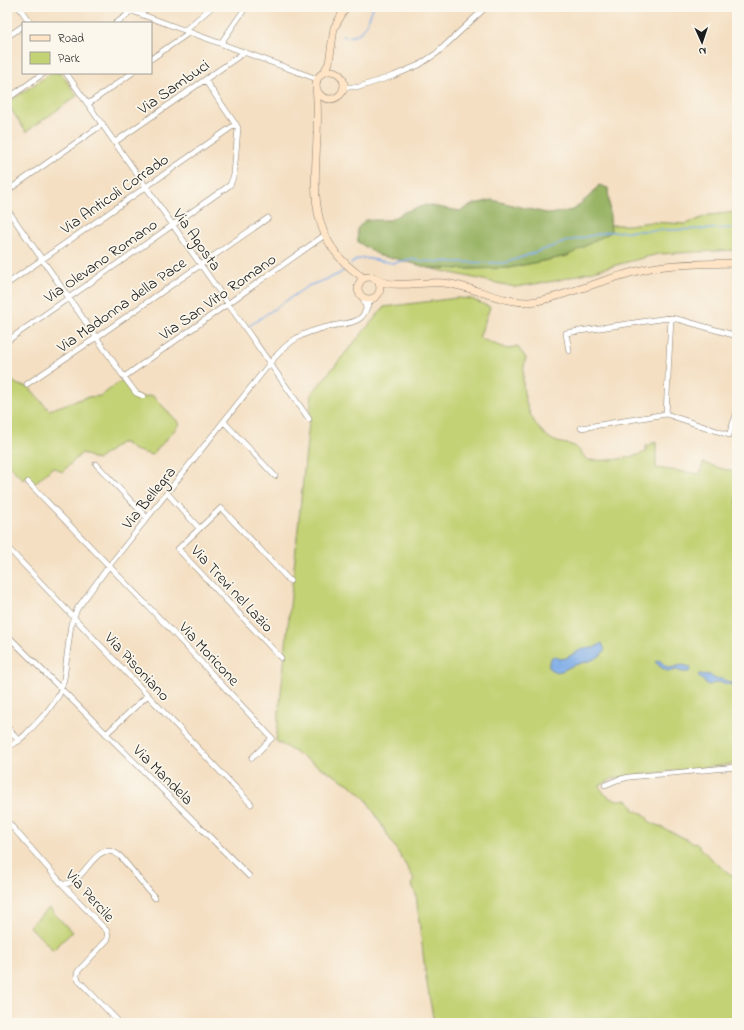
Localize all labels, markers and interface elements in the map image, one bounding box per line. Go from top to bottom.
legend [22,22,152,74]
north arrow [682,22,722,62]
text: Road [58,30,84,48]
text: N [698,43,707,59]
text: Park [58,50,80,68]
street label: Via Sambuci [133,54,215,122]
street label: Via Anticoli Corrado [55,148,174,242]
street label: Via Agosta [165,203,227,276]
street label: Via Olevano Romano [39,213,163,310]
street label: Via San Vito Romano [154,248,282,348]
street label: Via Madonna della Pace [52,251,193,360]
street label: Via Bellegra [116,462,183,536]
street label: Via Trevi nel Lazio [184,539,279,639]
street label: Via Moricone [172,616,245,692]
street label: Via Pisoniano [97,627,175,707]
street label: Via Mandela [126,739,198,811]
street label: Via Percile [58,864,120,929]

